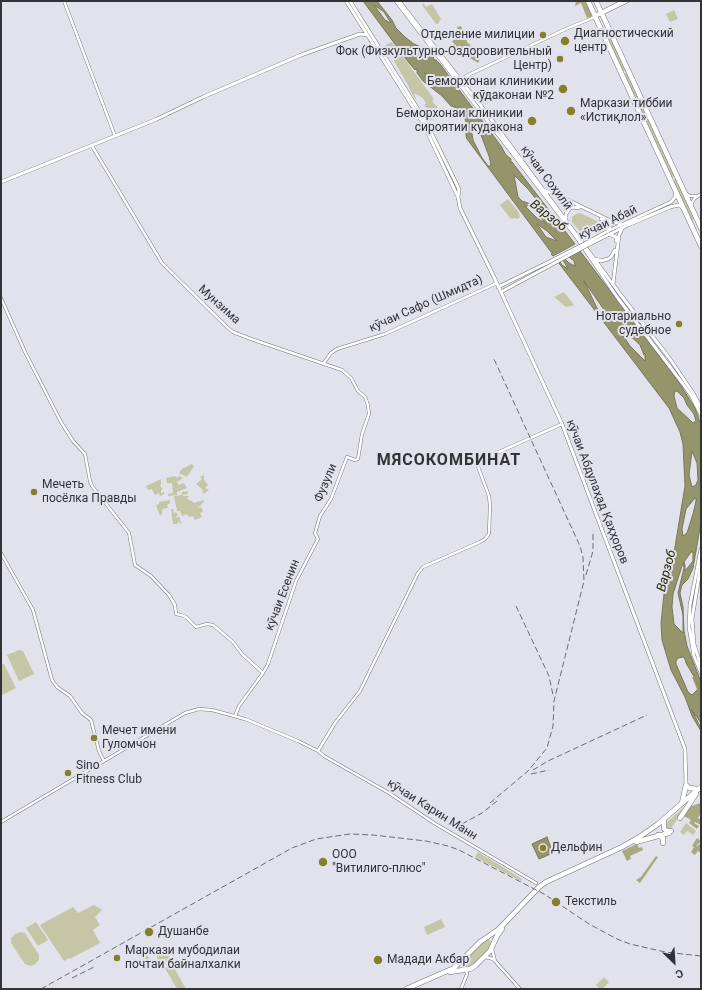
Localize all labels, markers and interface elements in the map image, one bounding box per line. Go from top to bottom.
place label: Диагностический центр [574,27,674,55]
place label: Отделение милиции [421,28,535,42]
marker: Отделение милиции [538,30,548,40]
marker: Диагностический центр [559,35,571,47]
place label: Фок (Физкультурно-Оздоровительный Центр) [336,45,552,73]
marker: Фок (Физкультурно-Оздоровительный Центр) [555,54,565,64]
place label: Беморхонаи клиникии кӯдаконаи №2 [427,75,554,103]
marker: Беморхонаи клиникии кӯдаконаи №2 [557,83,569,95]
place label: Маркази тиббии «Истиқлол» [580,97,672,125]
marker: Маркази тиббии «Истиқлол» [565,105,577,117]
place label: Беморхонаи клиникии сироятии кудакона [396,107,523,135]
marker: Беморхонаи клиникии сироятии кудакона [526,115,538,127]
street label: кӯчаи Соҳилӣ [517,143,575,213]
water label: Варзоб [527,197,569,235]
street label: кӯчаи Абаӣ [577,203,639,243]
street label: кӯчаи Сафо (Шмидта) [367,272,485,336]
street label: Мунзима [195,282,243,328]
place label: Нотариально судебное [596,310,671,338]
marker: Нотариально судебное [674,319,684,329]
street label: кӯчаи Абдулаҳад Қаҳҳоров [563,418,631,566]
district label: МЯСОКОМБИНАТ [377,451,521,471]
street label: Фузули [311,462,341,504]
place label: Мечеть посёлка Правды [42,478,137,506]
marker: Мечеть посёлка Правды [29,487,39,497]
water label: Варзоб [654,549,680,593]
street label: кӯчаи Есенин [263,557,303,633]
place label: Мечет имени Гуломчон [102,724,176,752]
marker: Мечет имени Гуломчон [89,733,99,743]
place label: Sino Fitness Club [76,759,142,787]
marker: Sino Fitness Club [63,768,73,778]
street label: кӯчаи Карин Манн [384,776,480,844]
place label: Дельфин [551,841,602,855]
marker: Дельфин [538,843,548,853]
place label: ООО "Витилиго-плюс" [332,848,426,876]
marker: ООО "Витилиго-плюс" [317,856,329,868]
place label: Текстиль [565,895,617,909]
marker: Текстиль [550,896,562,908]
place label: Душанбе [158,925,209,939]
marker: Душанбе [143,926,155,938]
north arrow [654,942,694,982]
place label: Маркази мубодилаи почтаи байналхалки [125,944,241,972]
marker: Маркази мубодилаи почтаи байналхалки [112,953,122,963]
place label: Мадади Акбар [387,953,469,967]
marker: Мадади Акбар [372,954,384,966]
text: С [673,966,685,981]

